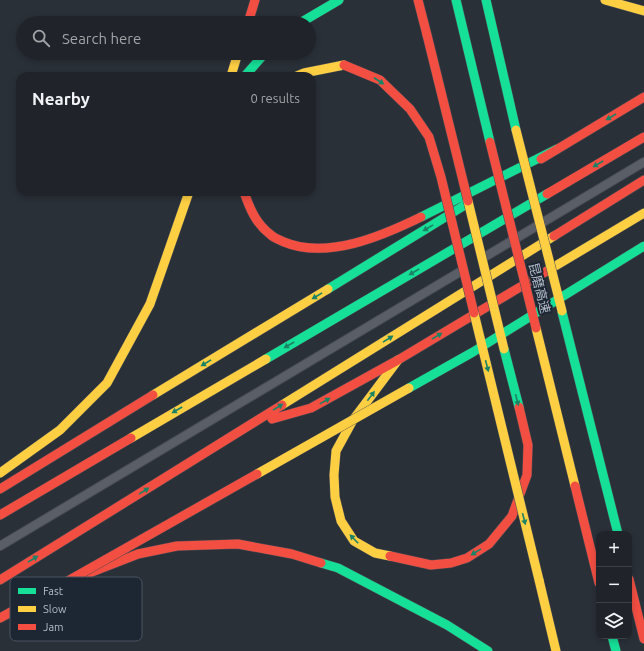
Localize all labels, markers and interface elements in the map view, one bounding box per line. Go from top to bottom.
search box [16,16,316,60]
icon: search [30,27,52,49]
text: Search here [62,30,141,47]
one-way arrow [374,77,384,85]
text: Nearby [32,89,90,108]
text: 0 results [250,91,300,105]
one-way arrow [605,113,617,120]
one-way arrow [592,160,604,167]
one-way arrow [423,224,433,232]
street label: 昆磨高速 [527,261,553,315]
one-way arrow [408,268,420,275]
one-way arrow [311,292,323,299]
one-way arrow [431,333,443,340]
one-way arrow [383,335,393,343]
one-way arrow [283,341,295,348]
one-way arrow [200,360,212,367]
one-way arrow [484,360,490,372]
one-way arrow [366,391,375,402]
one-way arrow [514,394,520,406]
one-way arrow [319,397,330,404]
one-way arrow [272,404,284,411]
one-way arrow [171,407,183,414]
one-way arrow [138,487,149,494]
one-way arrow [522,513,528,526]
map controls [596,531,632,639]
button: + [596,531,632,567]
one-way arrow [350,534,359,544]
one-way arrow [470,549,482,556]
one-way arrow [27,556,39,563]
button: − [596,567,632,603]
legend [10,577,142,641]
text: Fast [43,585,64,597]
text: Slow [43,603,67,615]
button: layers [596,603,632,639]
text: Jam [43,621,64,633]

